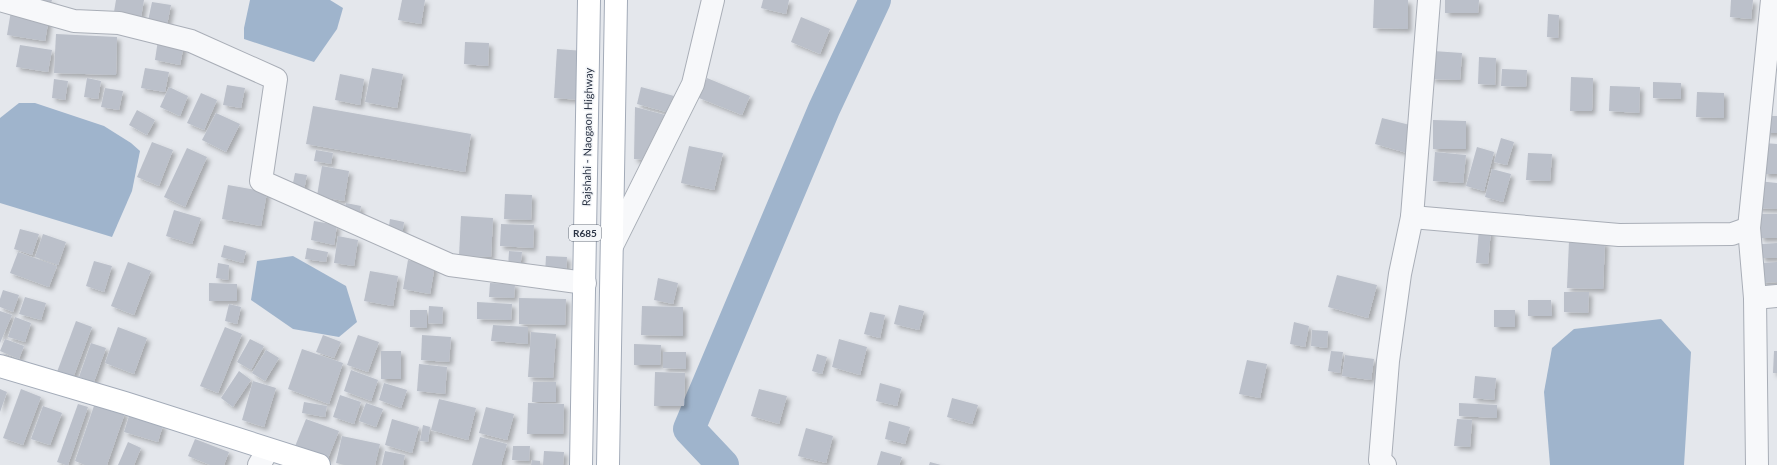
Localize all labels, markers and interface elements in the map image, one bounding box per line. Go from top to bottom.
street label: Rajshahi - Naogaon Highway [579,67,595,206]
road number: R685 [569,225,601,241]

